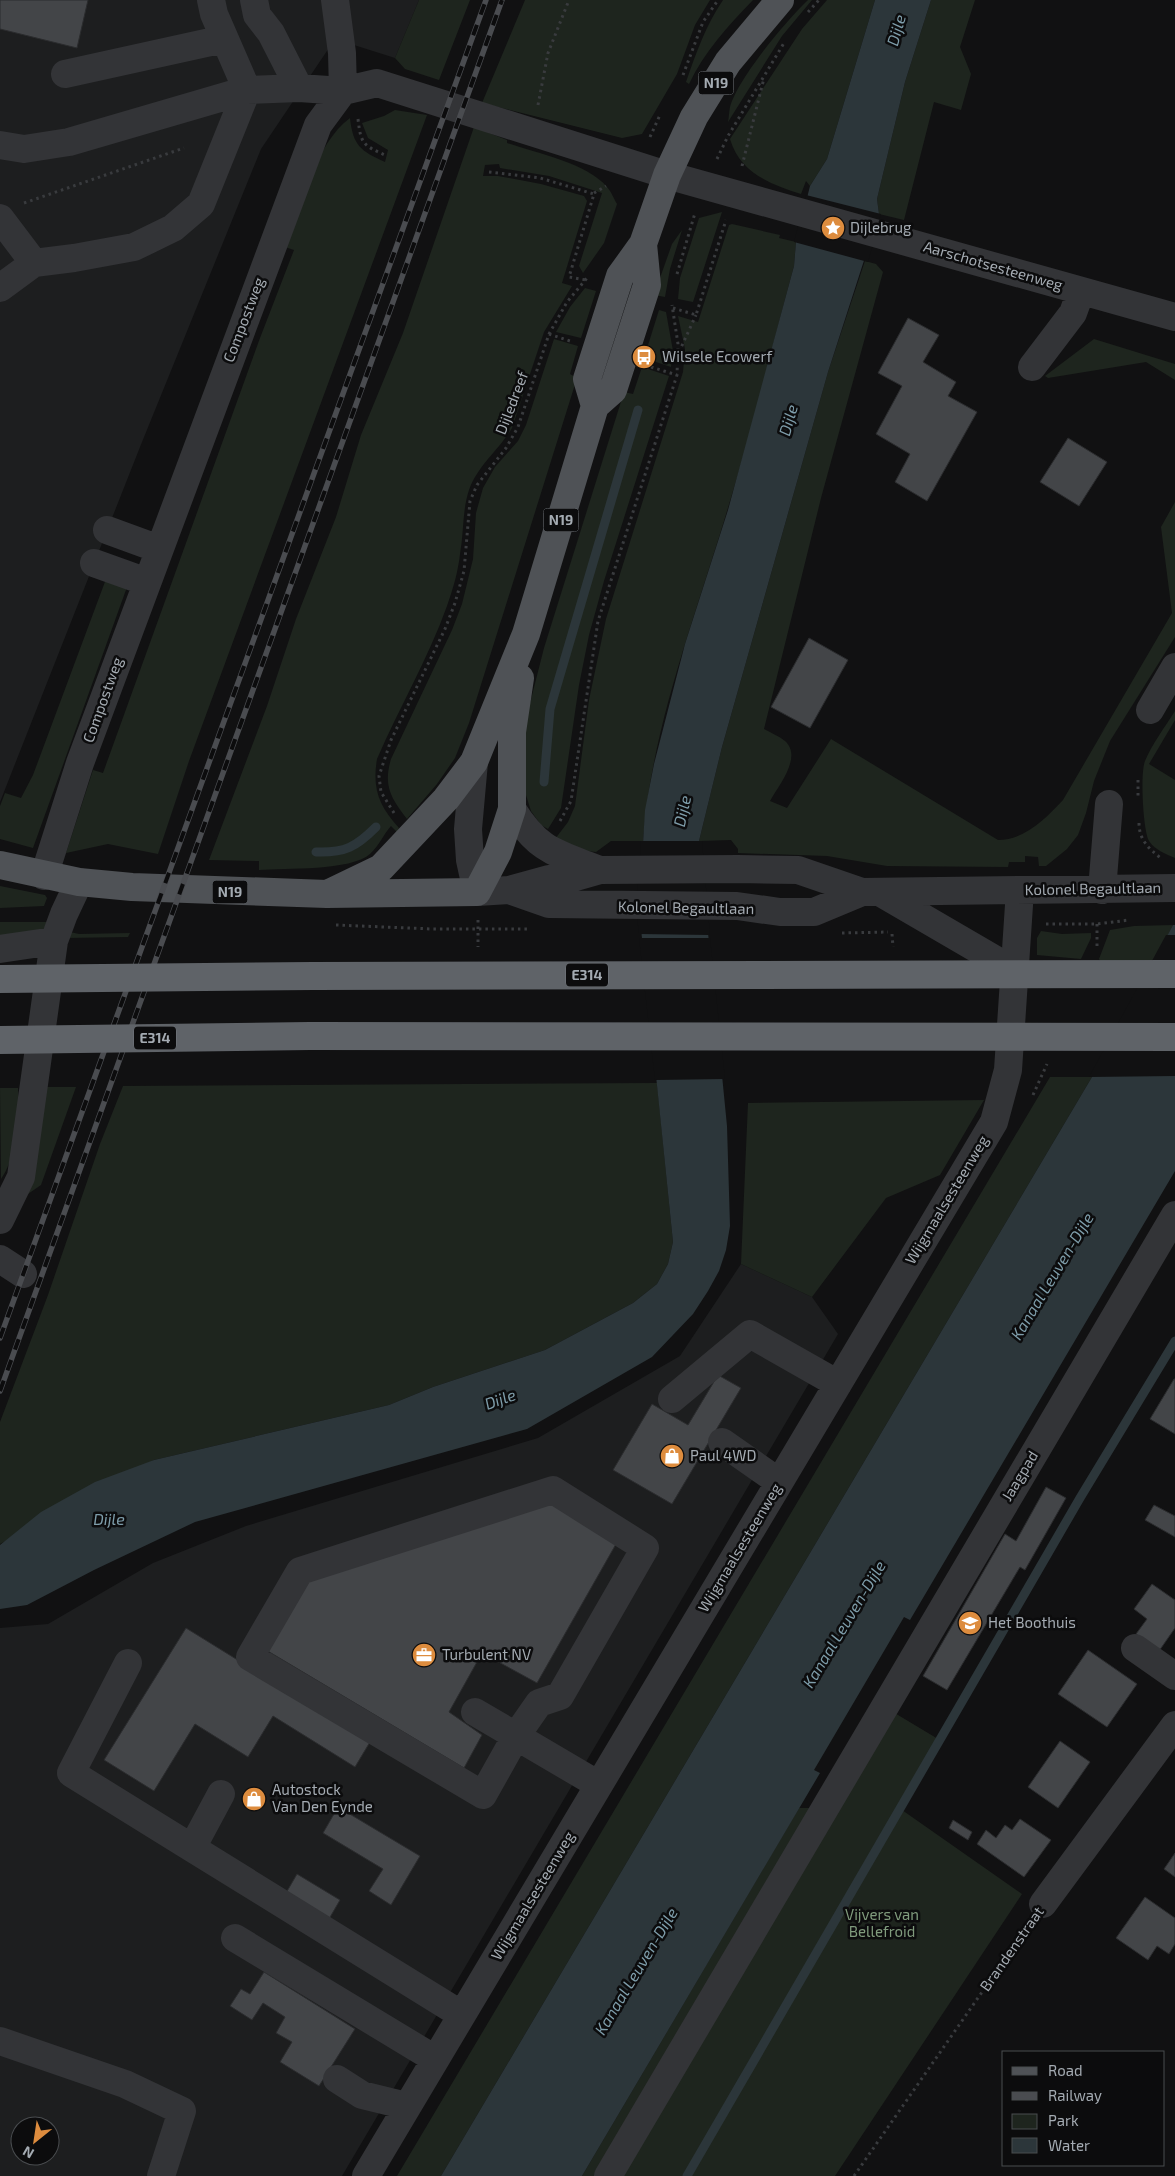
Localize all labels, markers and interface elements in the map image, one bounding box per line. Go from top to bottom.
water label: Dijle [882,12,910,48]
road number: N19 [698,72,734,95]
place icon: Dijlebrug [820,215,846,241]
place label: Dijlebrug [850,218,912,237]
street label: Aarschotsesteenweg [922,237,1066,294]
street label: Compostweg [219,274,268,365]
bus stop icon: Wilsele Ecowerf [631,344,657,370]
place label: Wilsele Ecowerf [662,347,772,365]
street label: Dijledreef [491,368,532,437]
water label: Dijle [774,402,802,438]
road number: N19 [544,508,578,532]
street label: Compostweg [78,654,126,745]
water label: Dijle [669,793,695,829]
street label: Kolonel Begaultlaan [1025,878,1161,898]
road number: N19 [212,880,248,904]
street label: Kolonel Begaultlaan [618,897,754,917]
road number: E314 [566,964,608,986]
road number: E314 [134,1026,176,1050]
street label: Wijgmaalsesteenweg [901,1131,993,1268]
water label: Kanaal Leuven-Dijle [1006,1208,1098,1343]
water label: Dijle [482,1384,519,1414]
shop icon: Paul 4WD [659,1443,685,1469]
place label: Paul 4WD [690,1446,756,1464]
street label: Jaagpad [997,1447,1041,1504]
street label: Wijgmaalsesteenweg [694,1479,786,1616]
water label: Dijle [93,1509,125,1529]
water label: Kanaal Leuven-Dijle [798,1556,890,1691]
school or university icon: Het Boothuis [957,1610,983,1636]
place label: Het Boothuis [988,1613,1076,1631]
office icon: Turbulent NV [411,1642,437,1668]
place label: Turbulent NV [442,1645,531,1663]
place label: Autostock Van Den Eynde [272,1780,373,1815]
shop icon: Autostock Van Den Eynde [241,1786,267,1812]
street label: Wijgmaalsesteenweg [487,1827,579,1964]
street label: Brandenstraat [975,1902,1047,1994]
water label: Kanaal Leuven-Dijle [590,1903,682,2038]
park label: Vijvers van Bellefroid [845,1905,919,1940]
legend [1002,2051,1165,2166]
text: Road [1048,2061,1083,2079]
text: Railway [1048,2086,1102,2104]
text: Park [1048,2111,1079,2129]
north arrow [10,2116,60,2166]
text: Water [1048,2136,1090,2154]
text: N [20,2143,37,2163]

